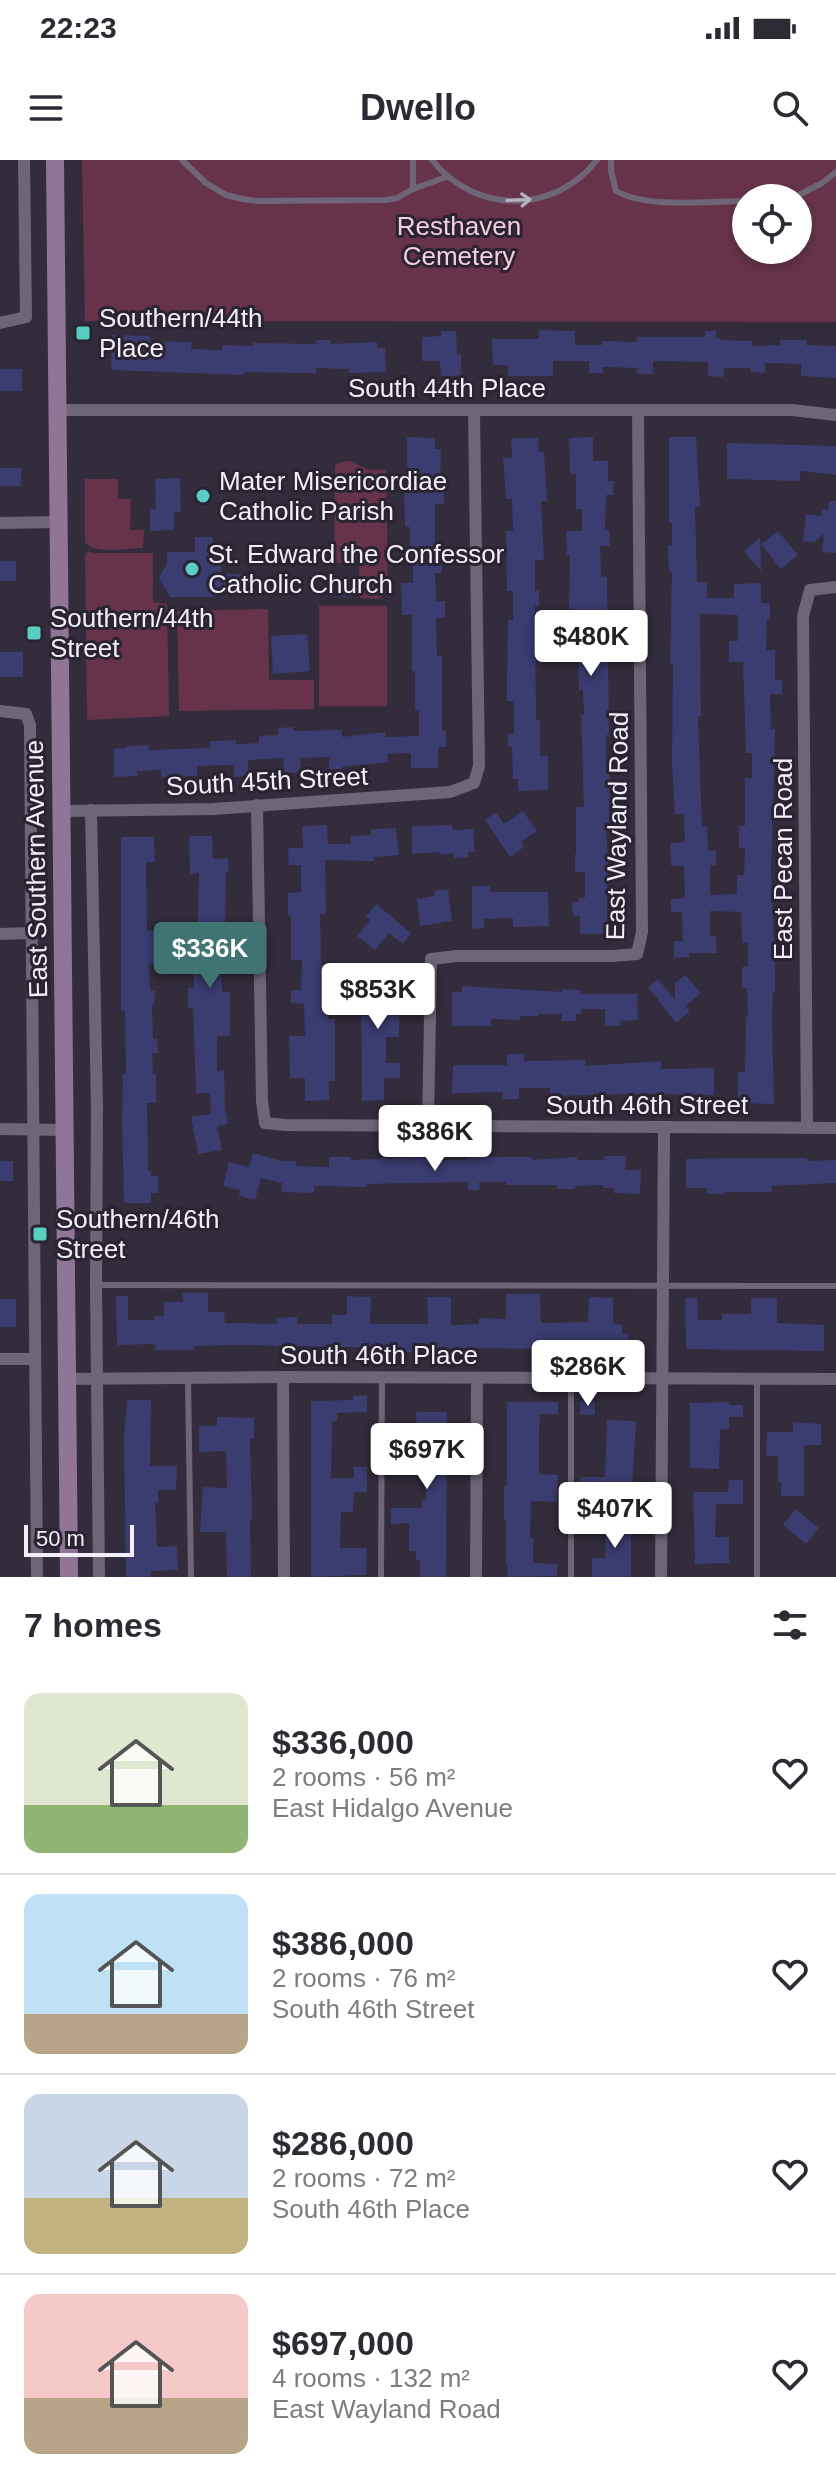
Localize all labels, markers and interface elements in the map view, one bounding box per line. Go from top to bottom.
text: 22:23 [40,11,117,44]
icon: menu [24,86,68,130]
icon: search [768,86,812,130]
text: Dwello [360,87,476,128]
map controls [732,184,812,264]
button: locate [732,184,812,264]
one-way arrow [505,193,532,208]
park label: Resthaven Cemetery [397,211,521,271]
place label: Southern/44th Place [99,303,262,363]
marker: Southern/44th Place [74,324,92,342]
street label: South 44th Place [348,373,546,403]
place label: Mater Misericordiae Catholic Parish [219,466,447,526]
marker: Mater Misericordiae Catholic Parish [194,487,212,505]
place label: St. Edward the Confessor Catholic Church [208,539,505,599]
marker: St. Edward the Confessor Catholic Church [183,560,201,578]
place label: Southern/44th Street [50,603,213,663]
pin: $480K [535,610,647,678]
text: $480K [553,621,629,651]
marker: Southern/44th Street [25,624,43,642]
street label: East Wayland Road [600,711,634,941]
street label: East Southern Avenue [19,740,53,998]
street label: East Pecan Road [768,758,798,960]
street label: South 45th Street [165,761,370,801]
pin: $336K [154,922,266,990]
text: $336K [172,933,248,963]
pin: $853K [322,963,434,1031]
text: $853K [340,974,416,1004]
street label: South 46th Street [546,1090,749,1120]
pin: $386K [379,1105,491,1173]
text: $386K [397,1116,473,1146]
place label: Southern/46th Street [56,1204,219,1264]
marker: Southern/46th Street [31,1225,49,1243]
street label: South 46th Place [280,1340,478,1370]
pin: $286K [532,1340,644,1408]
text: $286K [550,1351,626,1381]
pin: $697K [371,1423,483,1491]
text: $697K [389,1434,465,1464]
pin: $407K [559,1482,671,1550]
text: $407K [577,1493,653,1523]
scale bar [24,1521,134,1557]
text: 50 m [36,1526,85,1551]
icon: filters [768,1603,812,1647]
text: 7 homes [24,1606,162,1644]
text: $336,000 [272,1723,414,1761]
icon: home [88,1725,184,1821]
icon: heart [768,1751,812,1795]
text: 2 rooms · 56 m² [272,1762,456,1792]
text: East Hidalgo Avenue [272,1793,513,1823]
text: $386,000 [272,1924,414,1962]
icon: home [88,1926,184,2022]
icon: heart [768,1952,812,1996]
text: 2 rooms · 76 m² [272,1963,456,1993]
text: South 46th Street [272,1994,474,2024]
text: $286,000 [272,2124,414,2162]
icon: home [88,2126,184,2222]
icon: heart [768,2152,812,2196]
text: 2 rooms · 72 m² [272,2163,456,2193]
text: South 46th Place [272,2194,470,2224]
text: $697,000 [272,2324,414,2362]
icon: home [88,2326,184,2422]
icon: heart [768,2352,812,2396]
text: 4 rooms · 132 m² [272,2363,470,2393]
text: East Wayland Road [272,2394,501,2424]

